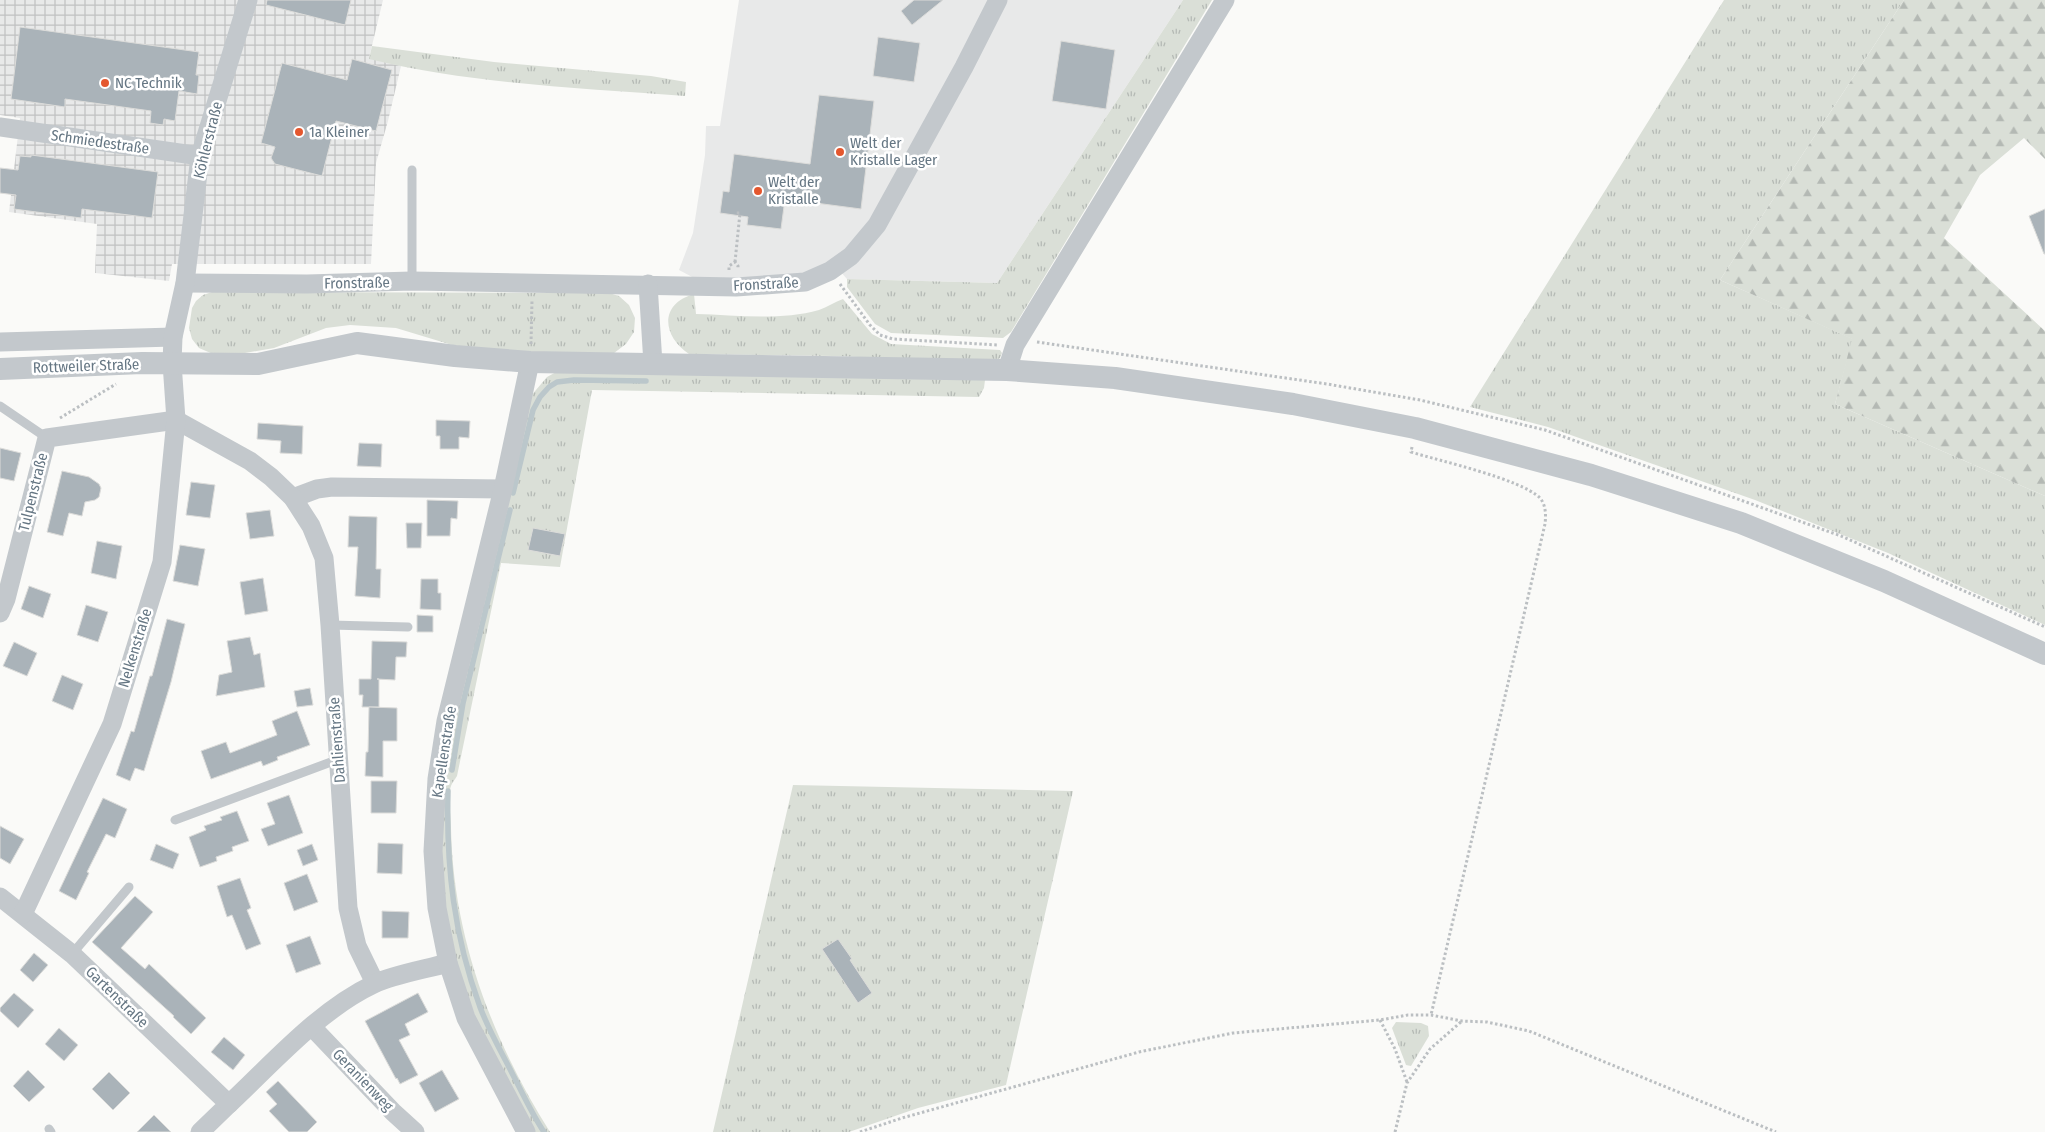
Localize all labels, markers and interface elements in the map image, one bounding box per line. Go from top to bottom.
place label: NC Technik [115,74,182,92]
marker: NC Technik [99,77,111,89]
street label: Köhlerstraße [190,100,226,180]
place label: 1a Kleiner [309,123,370,141]
street label: Schmiedestraße [50,126,150,158]
marker: 1a Kleiner [293,126,305,138]
place label: Welt der Kristalle Lager [850,134,938,169]
marker: Welt der Kristalle Lager [834,146,846,158]
place label: Welt der Kristalle [768,173,820,208]
marker: Welt der Kristalle [752,185,764,197]
street label: Fronstraße [324,273,390,293]
street label: Fronstraße [733,273,799,295]
street label: Rottweiler Straße [32,355,140,377]
street label: Tulpenstraße [15,451,51,533]
street label: Nelkenstraße [114,606,156,690]
street label: Dahlienstraße [325,697,349,783]
street label: Kapellenstraße [428,705,460,799]
street label: Gartenstraße [82,963,152,1031]
street label: Geranienweg [329,1045,397,1115]

